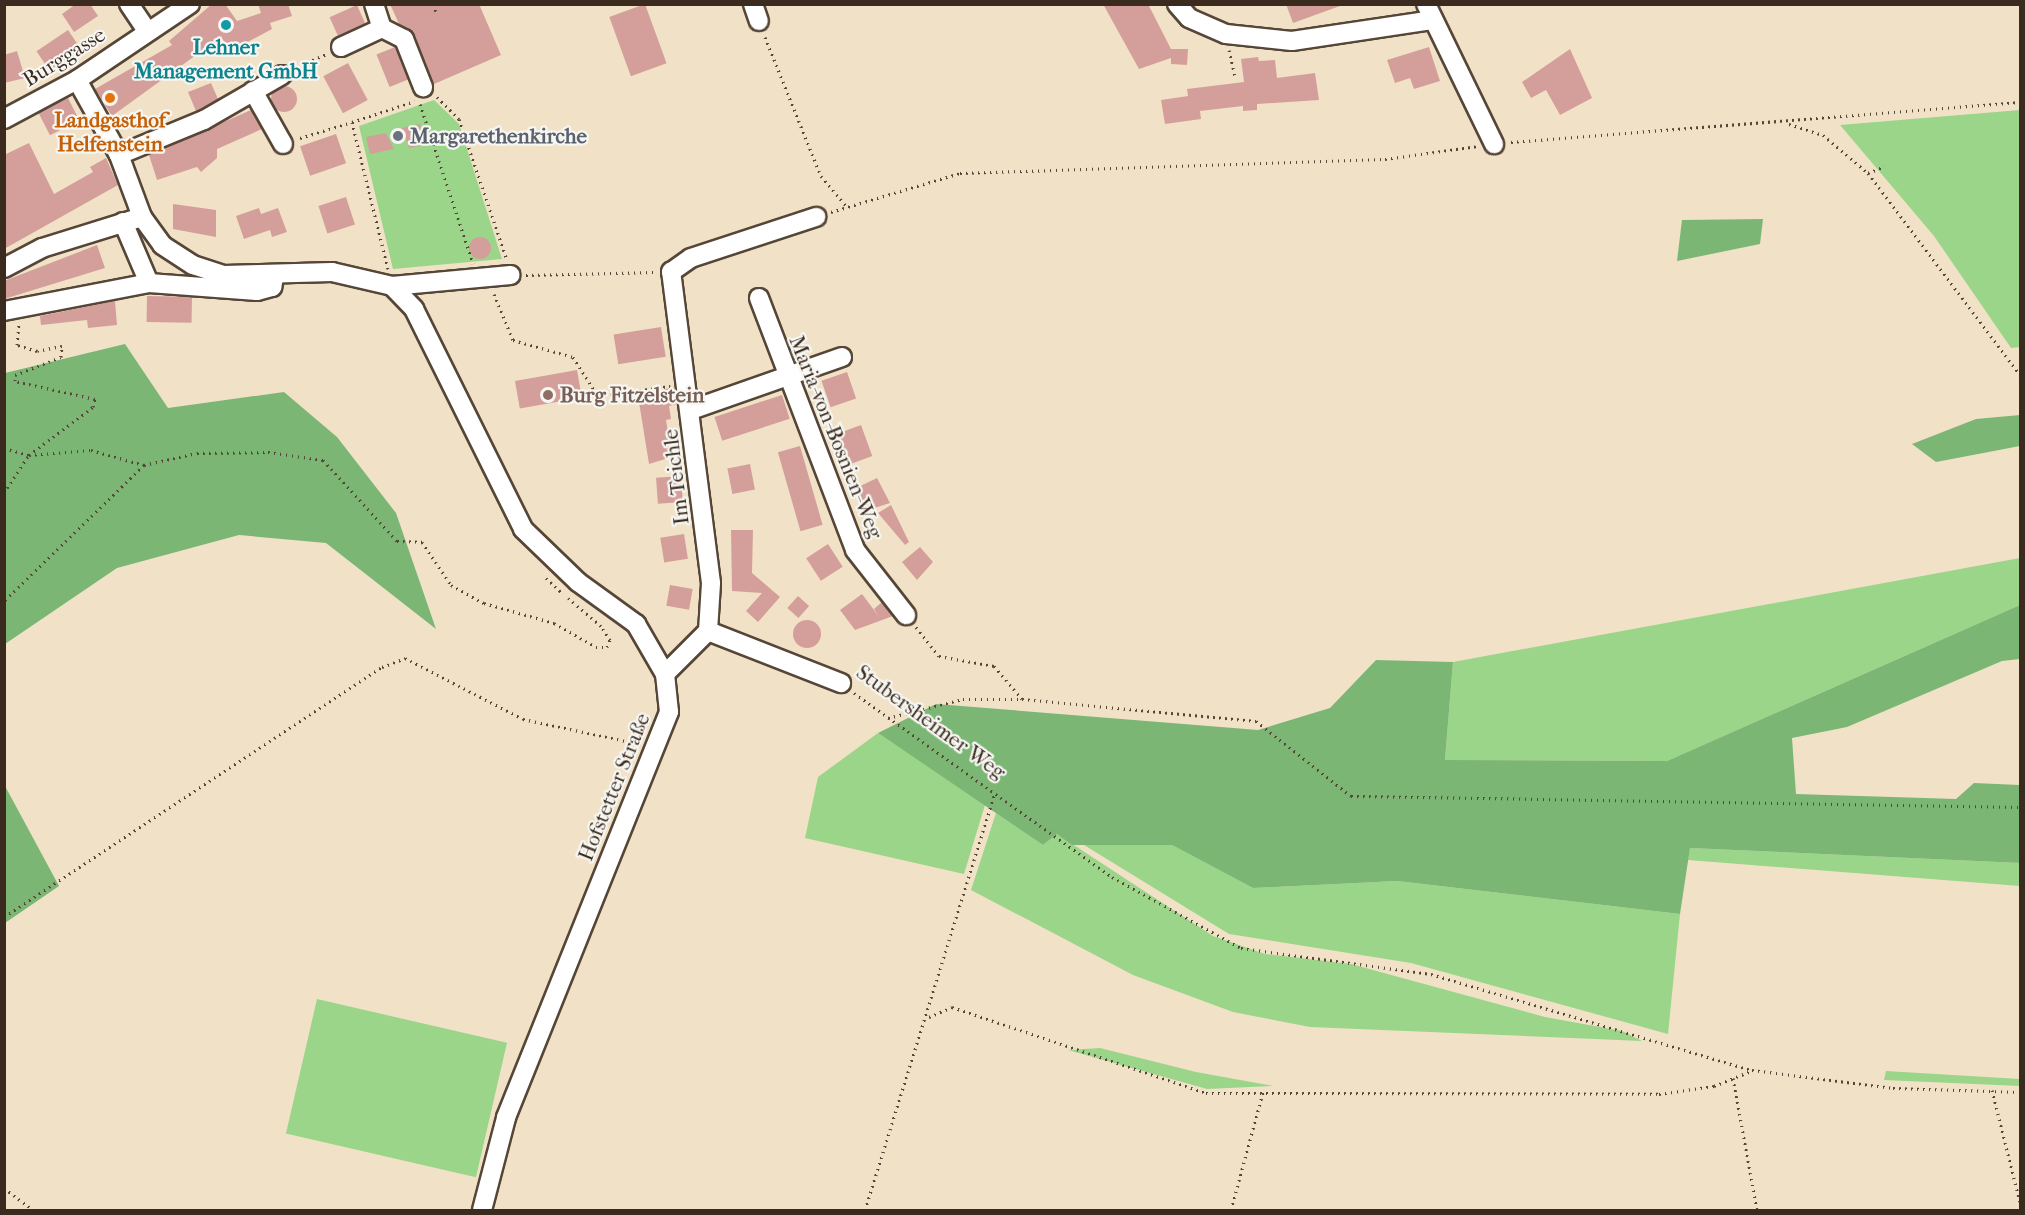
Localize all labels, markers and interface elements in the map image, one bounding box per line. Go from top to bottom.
marker: Lehner Management GmbH [219,18,233,32]
street label: Burggasse [18,22,110,92]
place label: Lehner Management GmbH [134,34,318,84]
marker: Landgasthof Helfenstein [103,91,117,105]
place label: Landgasthof Helfenstein [54,107,166,157]
place label: Margarethenkirche [410,123,587,149]
marker: Margarethenkirche [391,129,405,143]
street label: Maria-von-Bosnien-Weg [784,332,888,542]
place label: Burg Fitzelstein [560,382,704,408]
marker: Burg Fitzelstein [541,388,555,402]
street label: Im Teichle [658,428,694,526]
street label: Stubersheimer Weg [851,659,1011,785]
street label: Hofstetter Straße [573,709,655,865]

